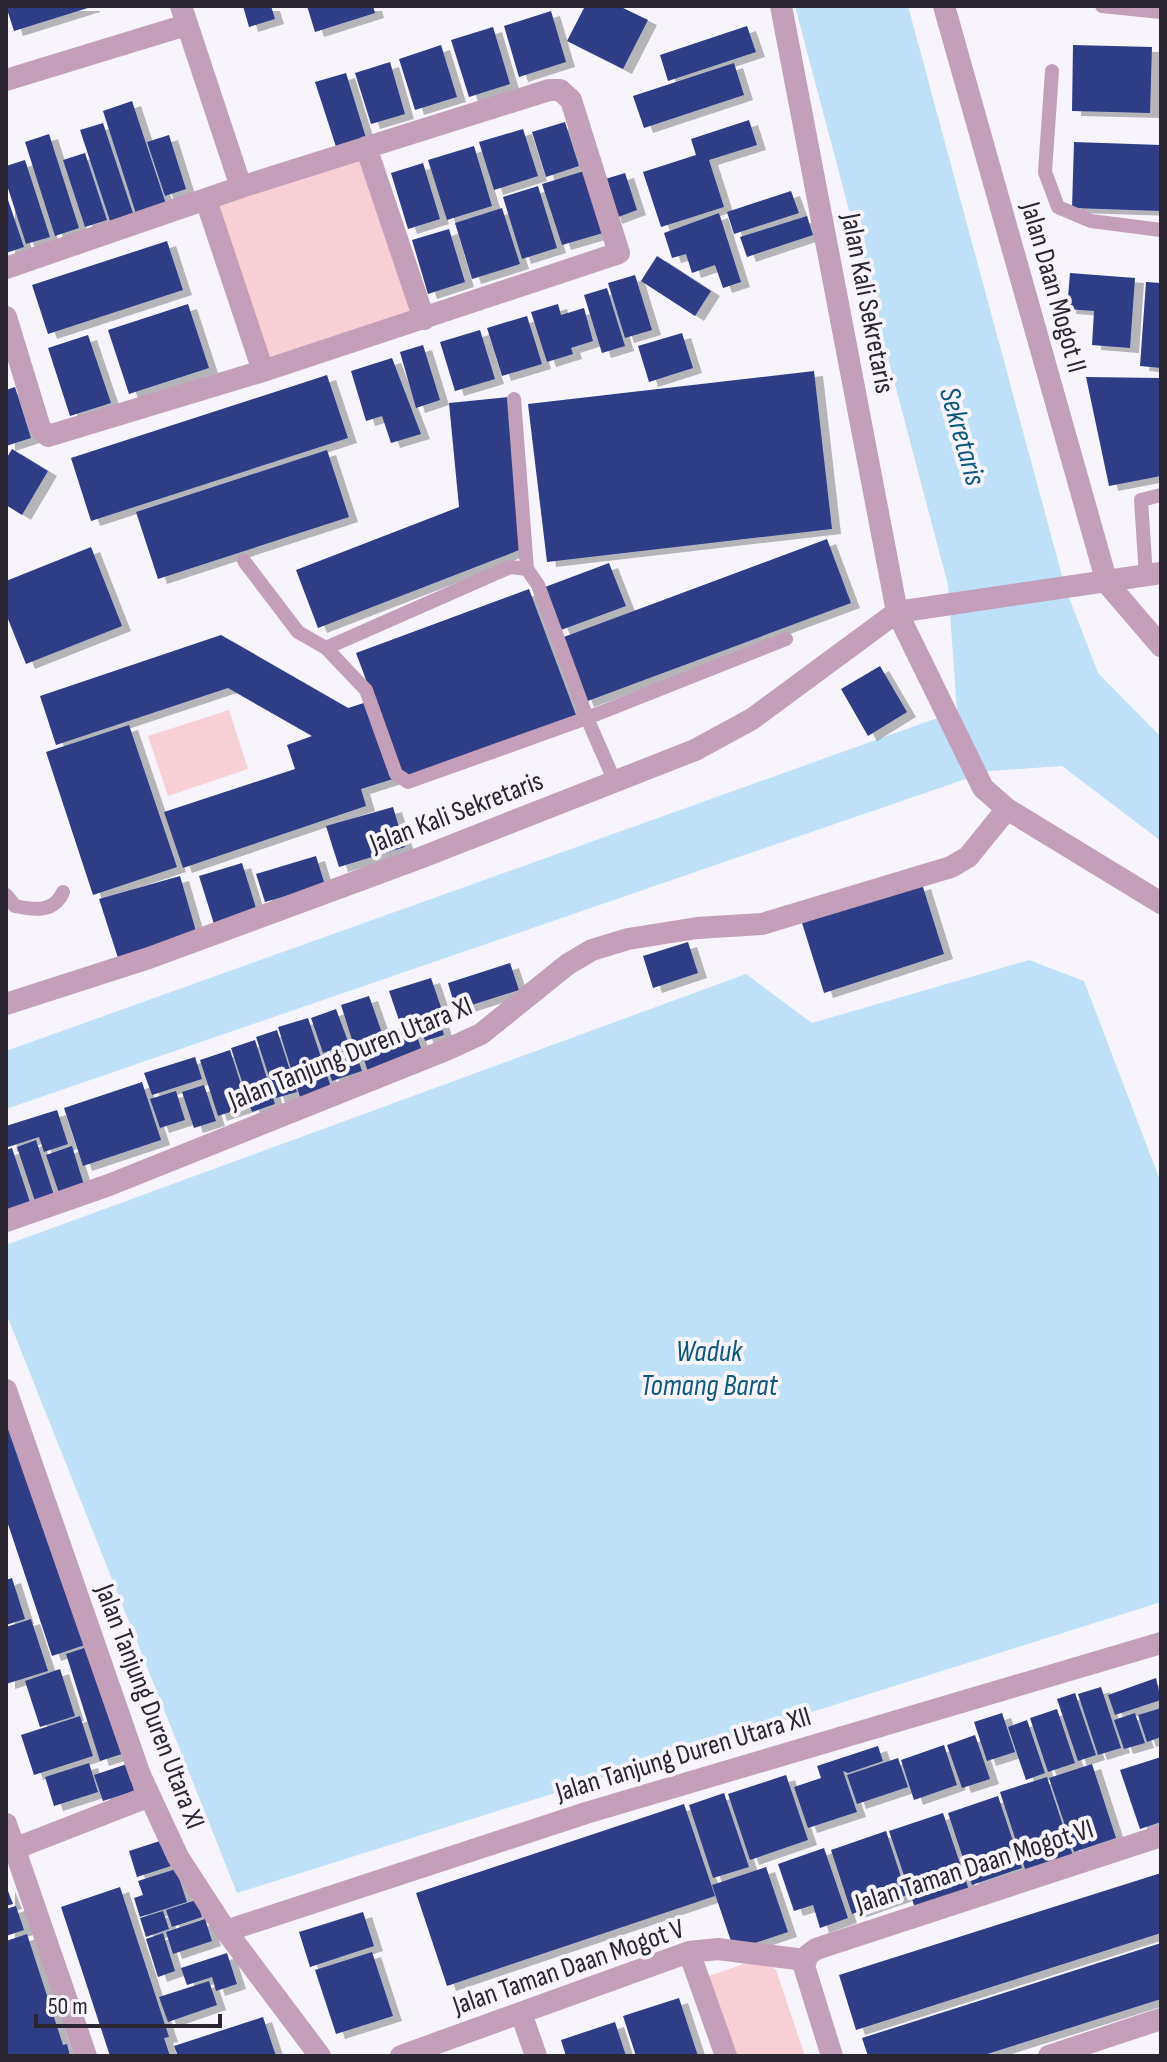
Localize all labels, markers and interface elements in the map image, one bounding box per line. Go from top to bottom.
street label: Jalan Daan Mogot II [1013,197,1094,376]
street label: Jalan Kali Sekretaris [834,209,901,396]
water label: Sekretaris [931,383,993,490]
street label: Jalan Kali Sekretaris [364,764,548,861]
street label: Jalan Tanjung Duren Utara XI [223,989,477,1118]
water label: Waduk Tomang Barat [641,1334,779,1404]
street label: Jalan Tanjung Duren Utara XI [87,1578,212,1834]
street label: Jalan Tanjung Duren Utara XII [551,1700,815,1809]
street label: Jalan Taman Daan Mogot VI [850,1812,1098,1921]
street label: Jalan Taman Daan Mogot V [448,1912,689,2023]
scale bar [36,1978,220,2028]
text: 50 m [48,1992,88,2021]

